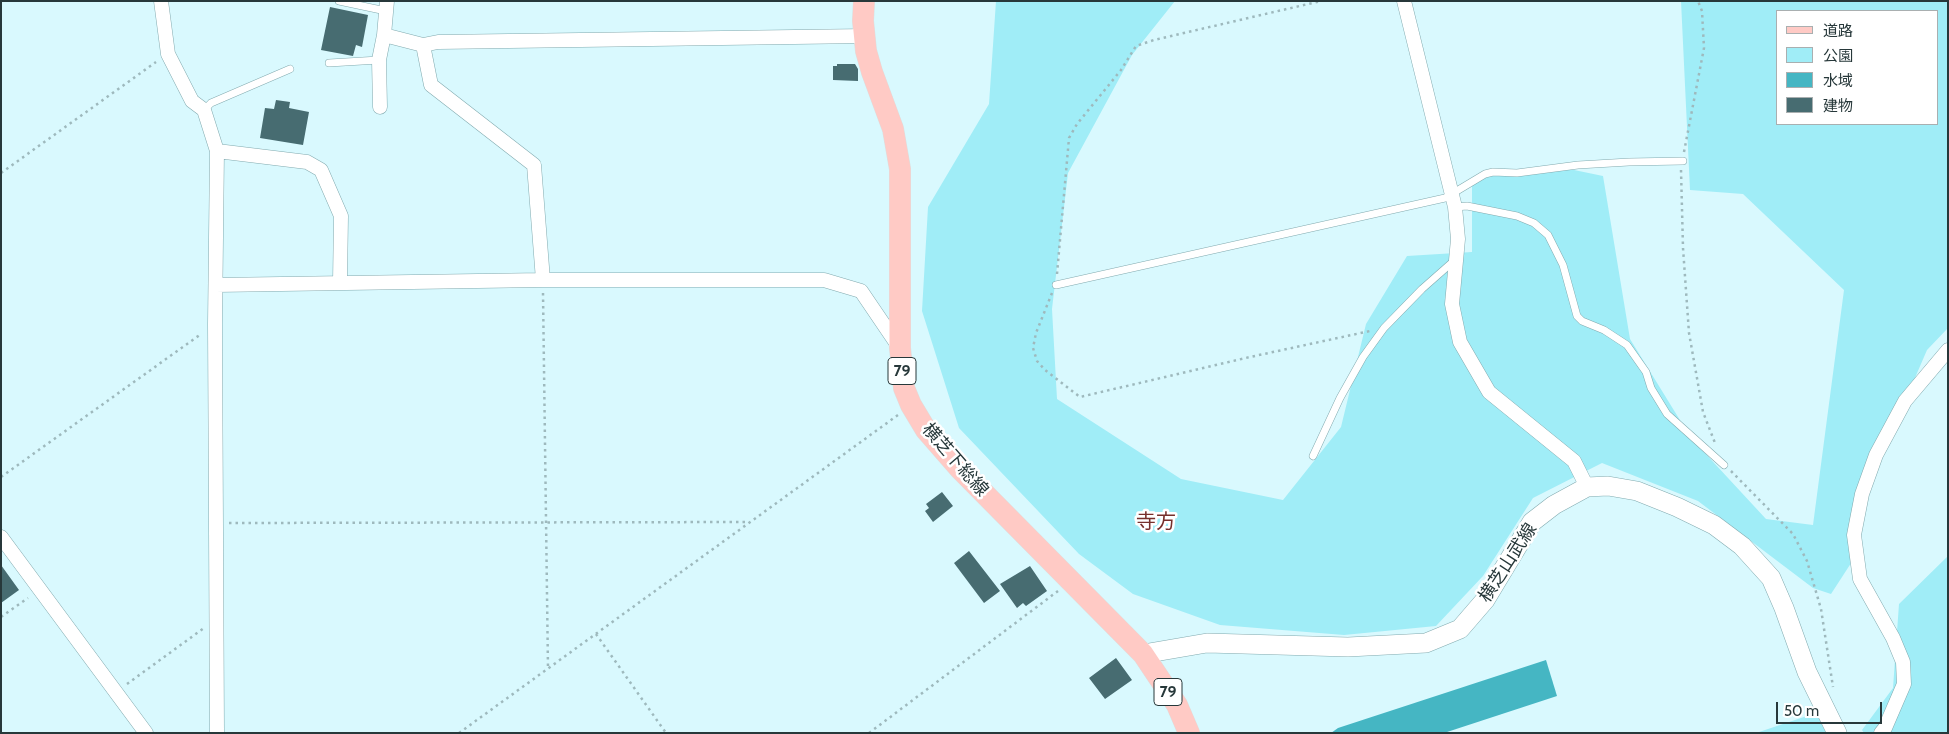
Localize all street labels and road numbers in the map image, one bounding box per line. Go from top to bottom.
road number: 79 [888,358,916,384]
street label: 横芝下総線 [917,419,993,501]
street label: 横芝山武線 [1474,519,1542,607]
road number: 79 [1154,679,1182,706]

